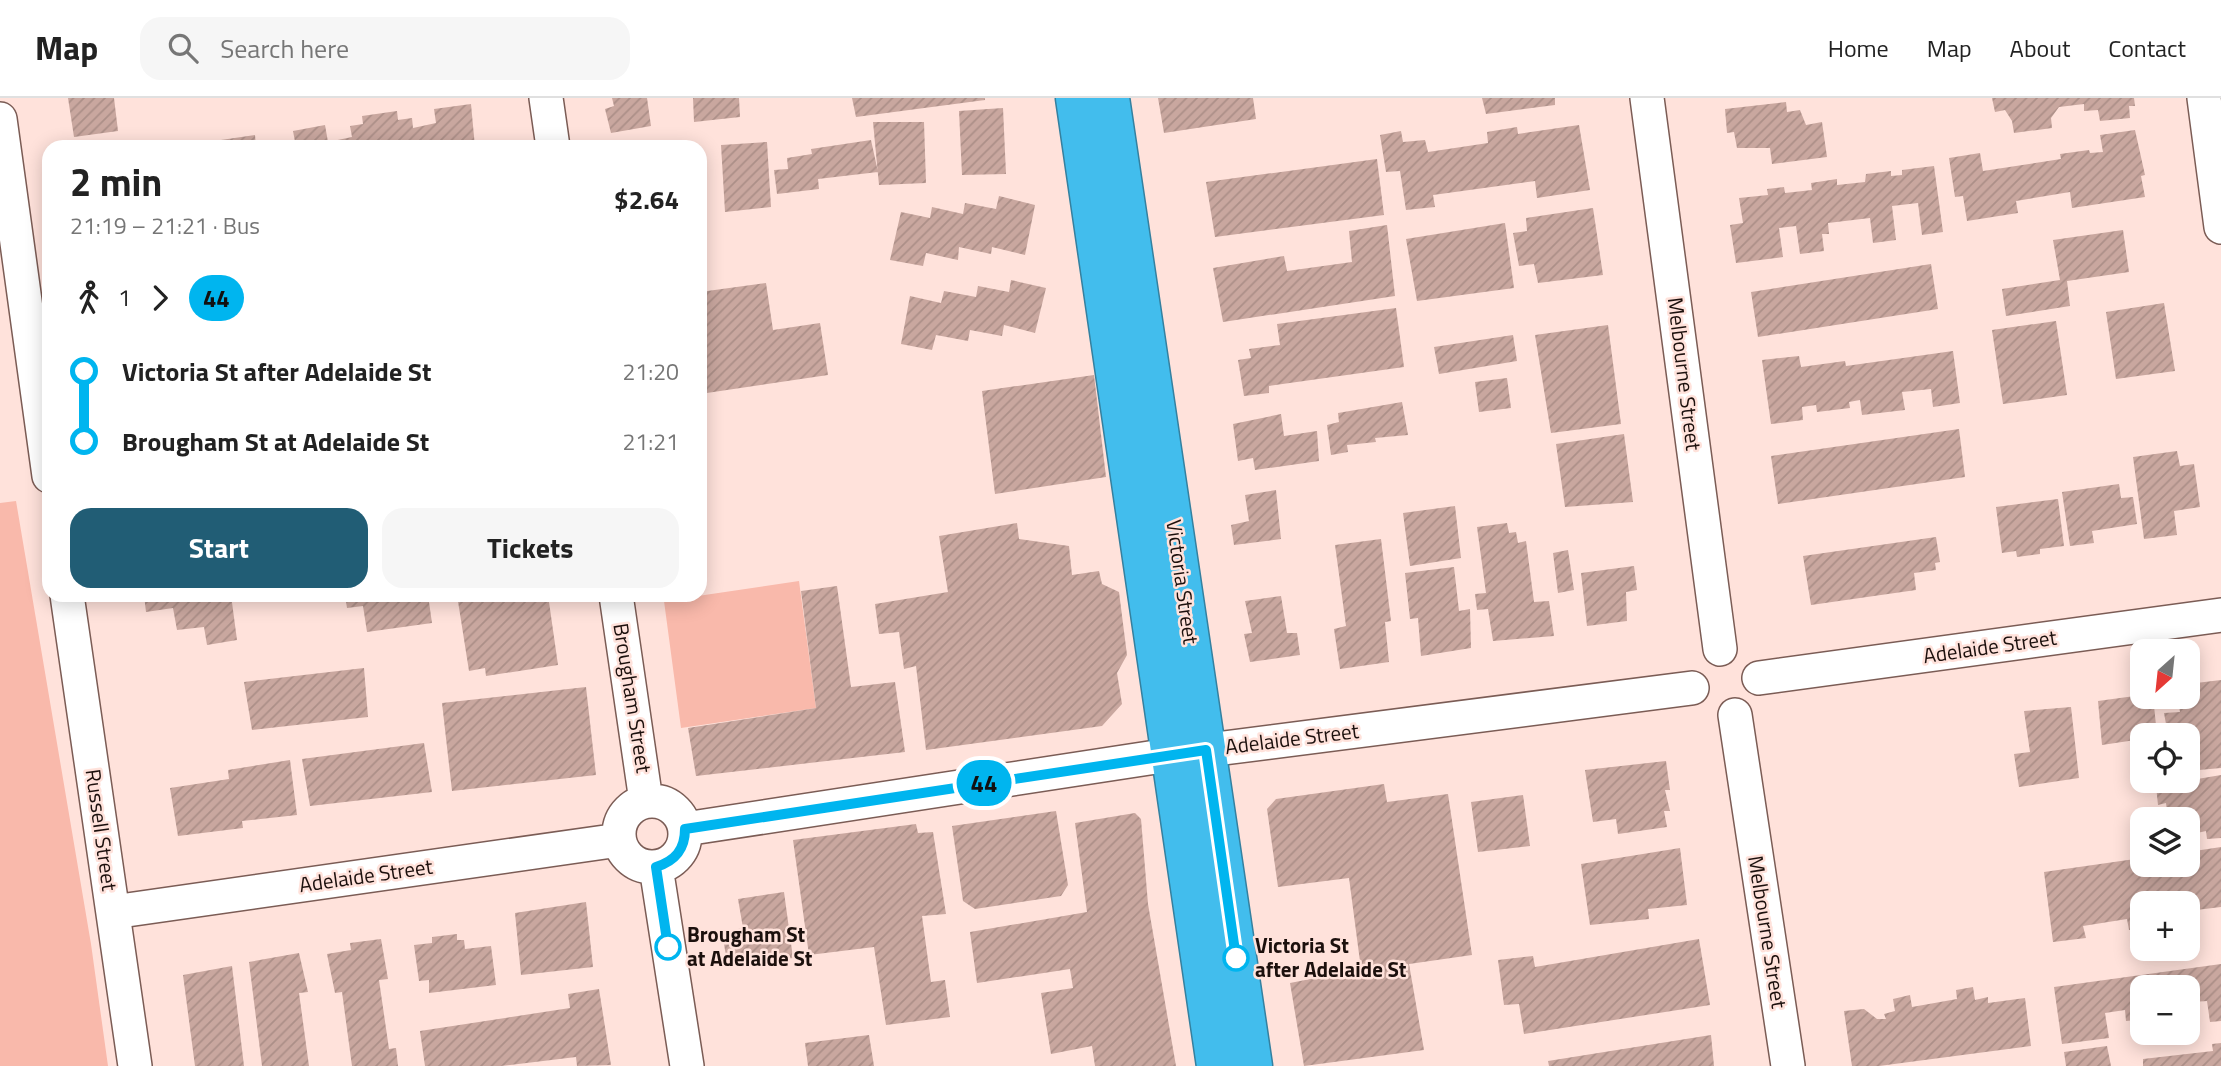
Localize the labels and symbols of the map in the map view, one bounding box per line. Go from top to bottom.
street label: Melbourne Street [1660,295,1710,453]
street label: Victoria Street [1158,517,1208,647]
street label: Brougham Street [605,621,661,776]
street label: Adelaide Street [1921,621,2059,671]
north arrow [2130,639,2200,709]
street label: Adelaide Street [1223,714,1361,762]
line badge: 44 [953,760,1016,806]
street label: Russell Street [78,767,126,893]
street label: Adelaide Street [297,850,435,900]
street label: Melbourne Street [1740,853,1796,1011]
place label: Brougham St at Adelaide St [687,918,813,974]
place label: Victoria St after Adelaide St [1255,929,1407,985]
marker: Brougham St at Adelaide St [655,934,681,960]
marker: Victoria St after Adelaide St [1223,945,1249,971]

